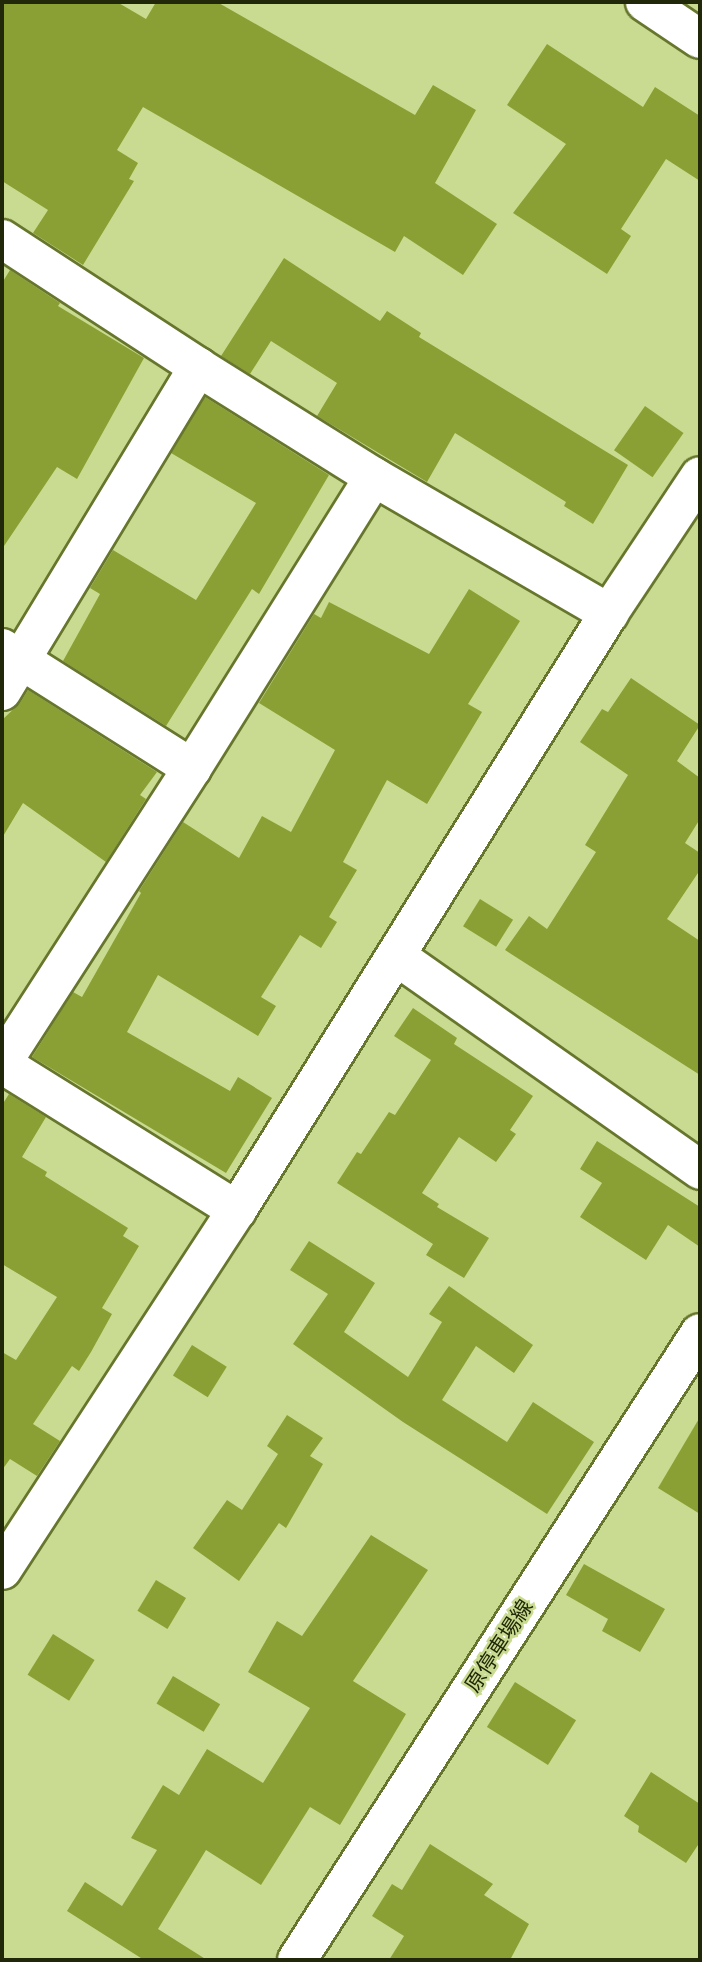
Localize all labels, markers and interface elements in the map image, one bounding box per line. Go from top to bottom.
street label: 原停車場線 [460,1595,538,1697]

